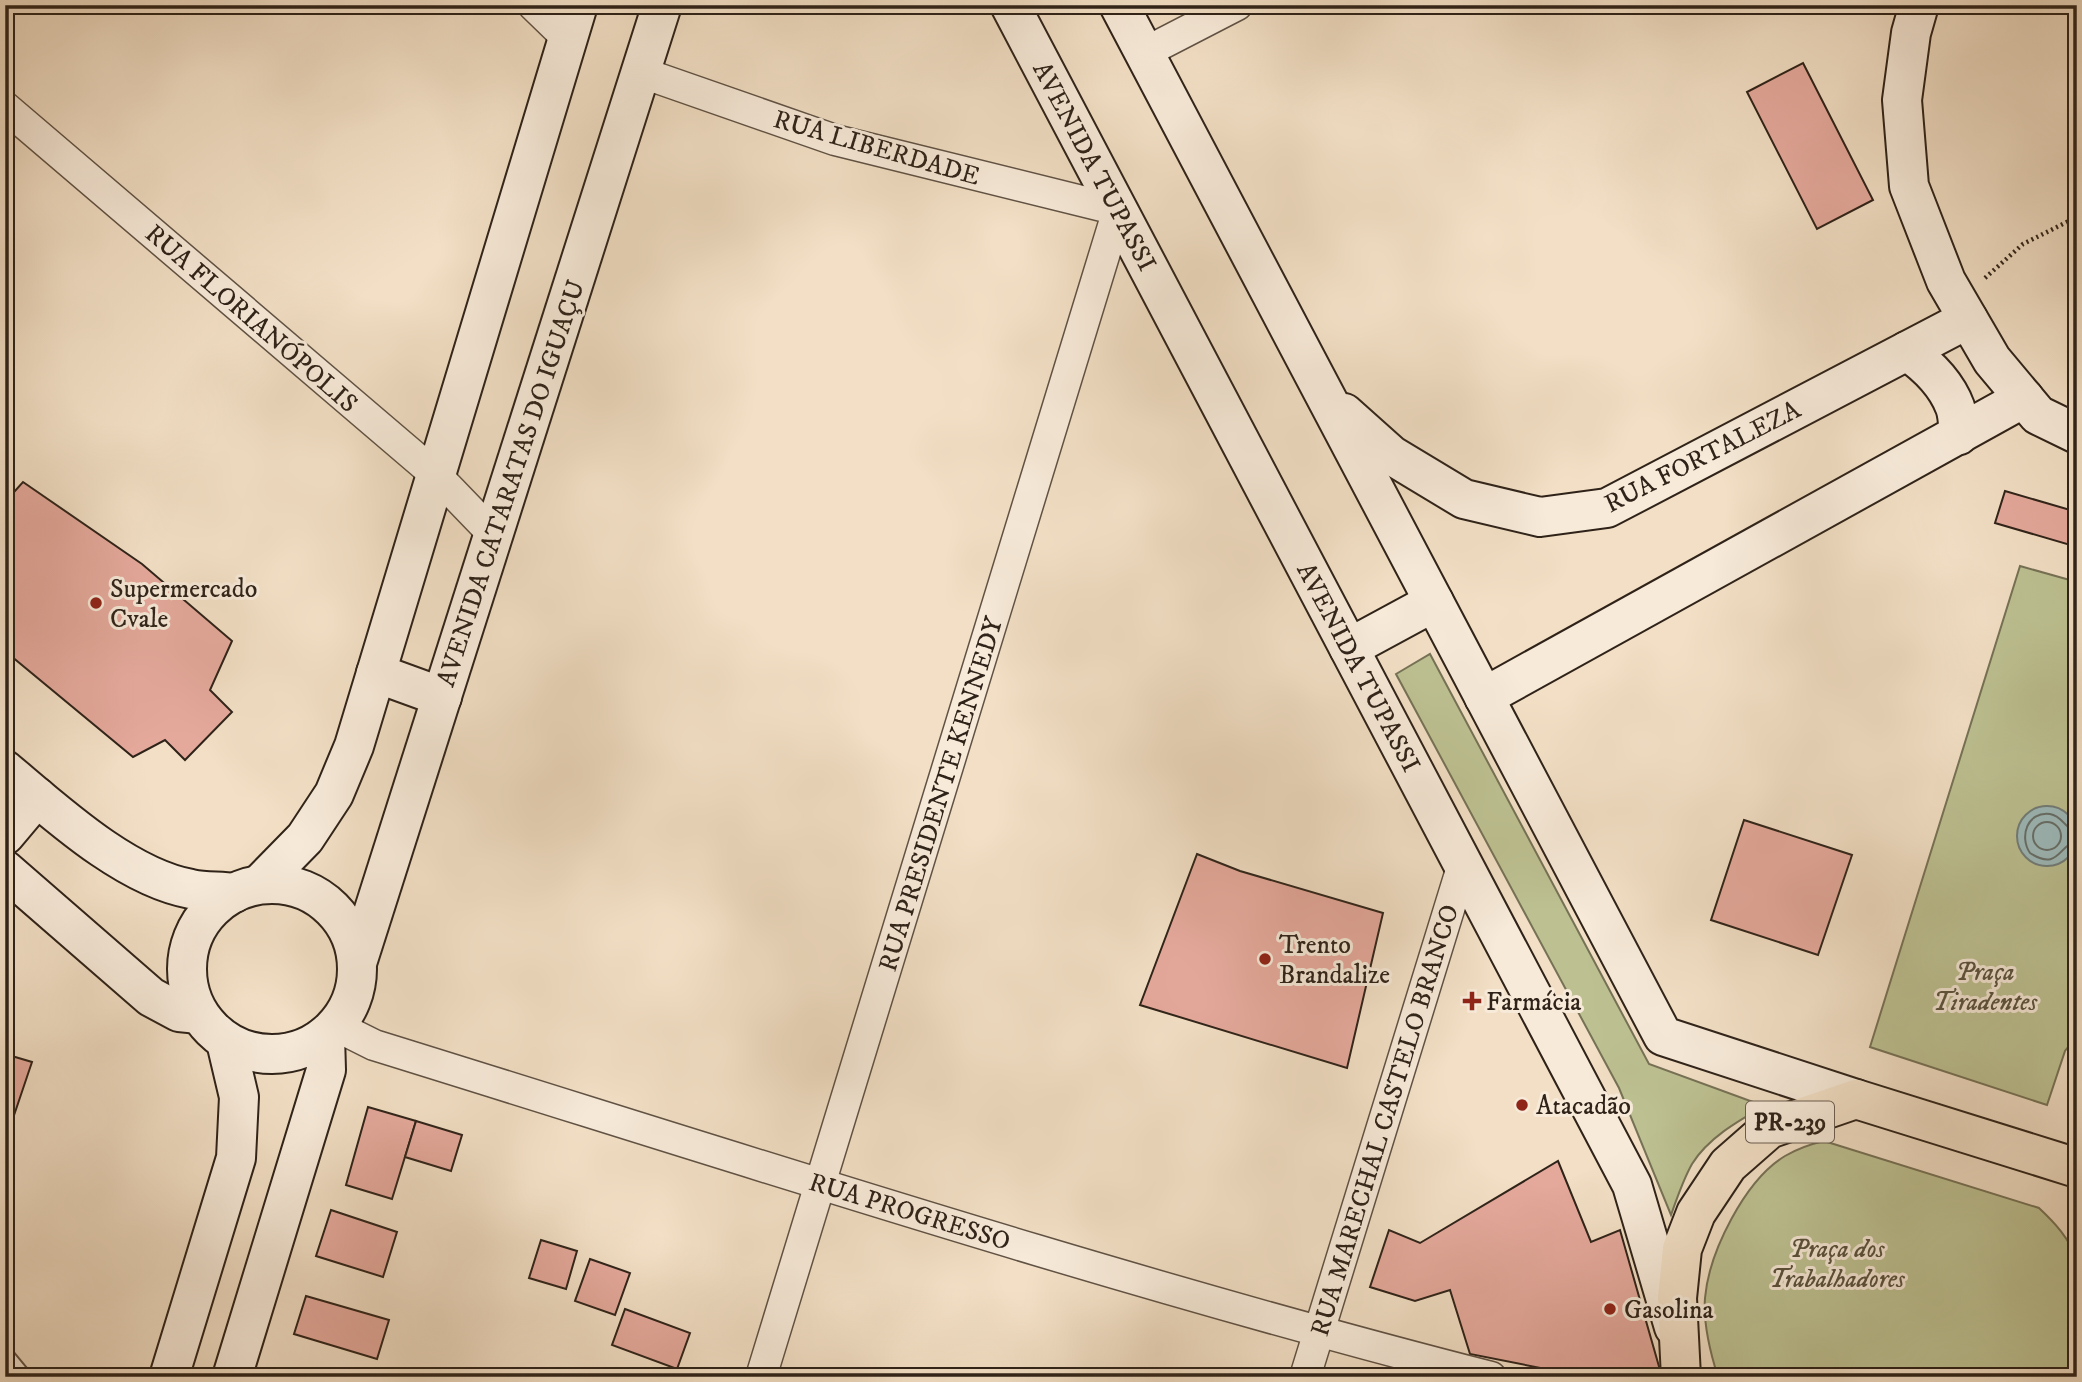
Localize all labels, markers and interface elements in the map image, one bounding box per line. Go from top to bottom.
street label: AVENIDA TUPASSI [1024,56,1163,277]
street label: RUA LIBERDADE [770,103,984,194]
street label: RUA FLORIANÓPOLIS [138,217,365,421]
street label: AVENIDA CATARATAS DO IGUAÇU [430,276,593,691]
street label: RUA FORTALEZA [1599,393,1807,521]
street label: AVENIDA TUPASSI [1288,557,1427,778]
place label: Supermercado Cvale [110,573,257,636]
marker: Supermercado Cvale [88,595,104,611]
street label: RUA PRESIDENTE KENNEDY [872,613,1011,976]
street label: RUA MARECHAL CASTELO BRANCO [1304,901,1467,1340]
place label: Trento Brandalize [1279,929,1390,992]
marker: Trento Brandalize [1257,951,1273,967]
park label: Praça Tiradentes [1933,956,2038,1019]
place label: Farmácia [1486,986,1581,1019]
marker: Farmácia [1464,993,1480,1009]
place label: Atacadão [1536,1090,1631,1123]
marker: Atacadão [1514,1097,1530,1113]
road number: PR-239 [1746,1102,1834,1142]
street label: RUA PROGRESSO [805,1166,1014,1259]
park label: Praça dos Trabalhadores [1769,1233,1906,1296]
place label: Gasolina [1624,1294,1714,1327]
marker: Gasolina [1602,1301,1618,1317]

